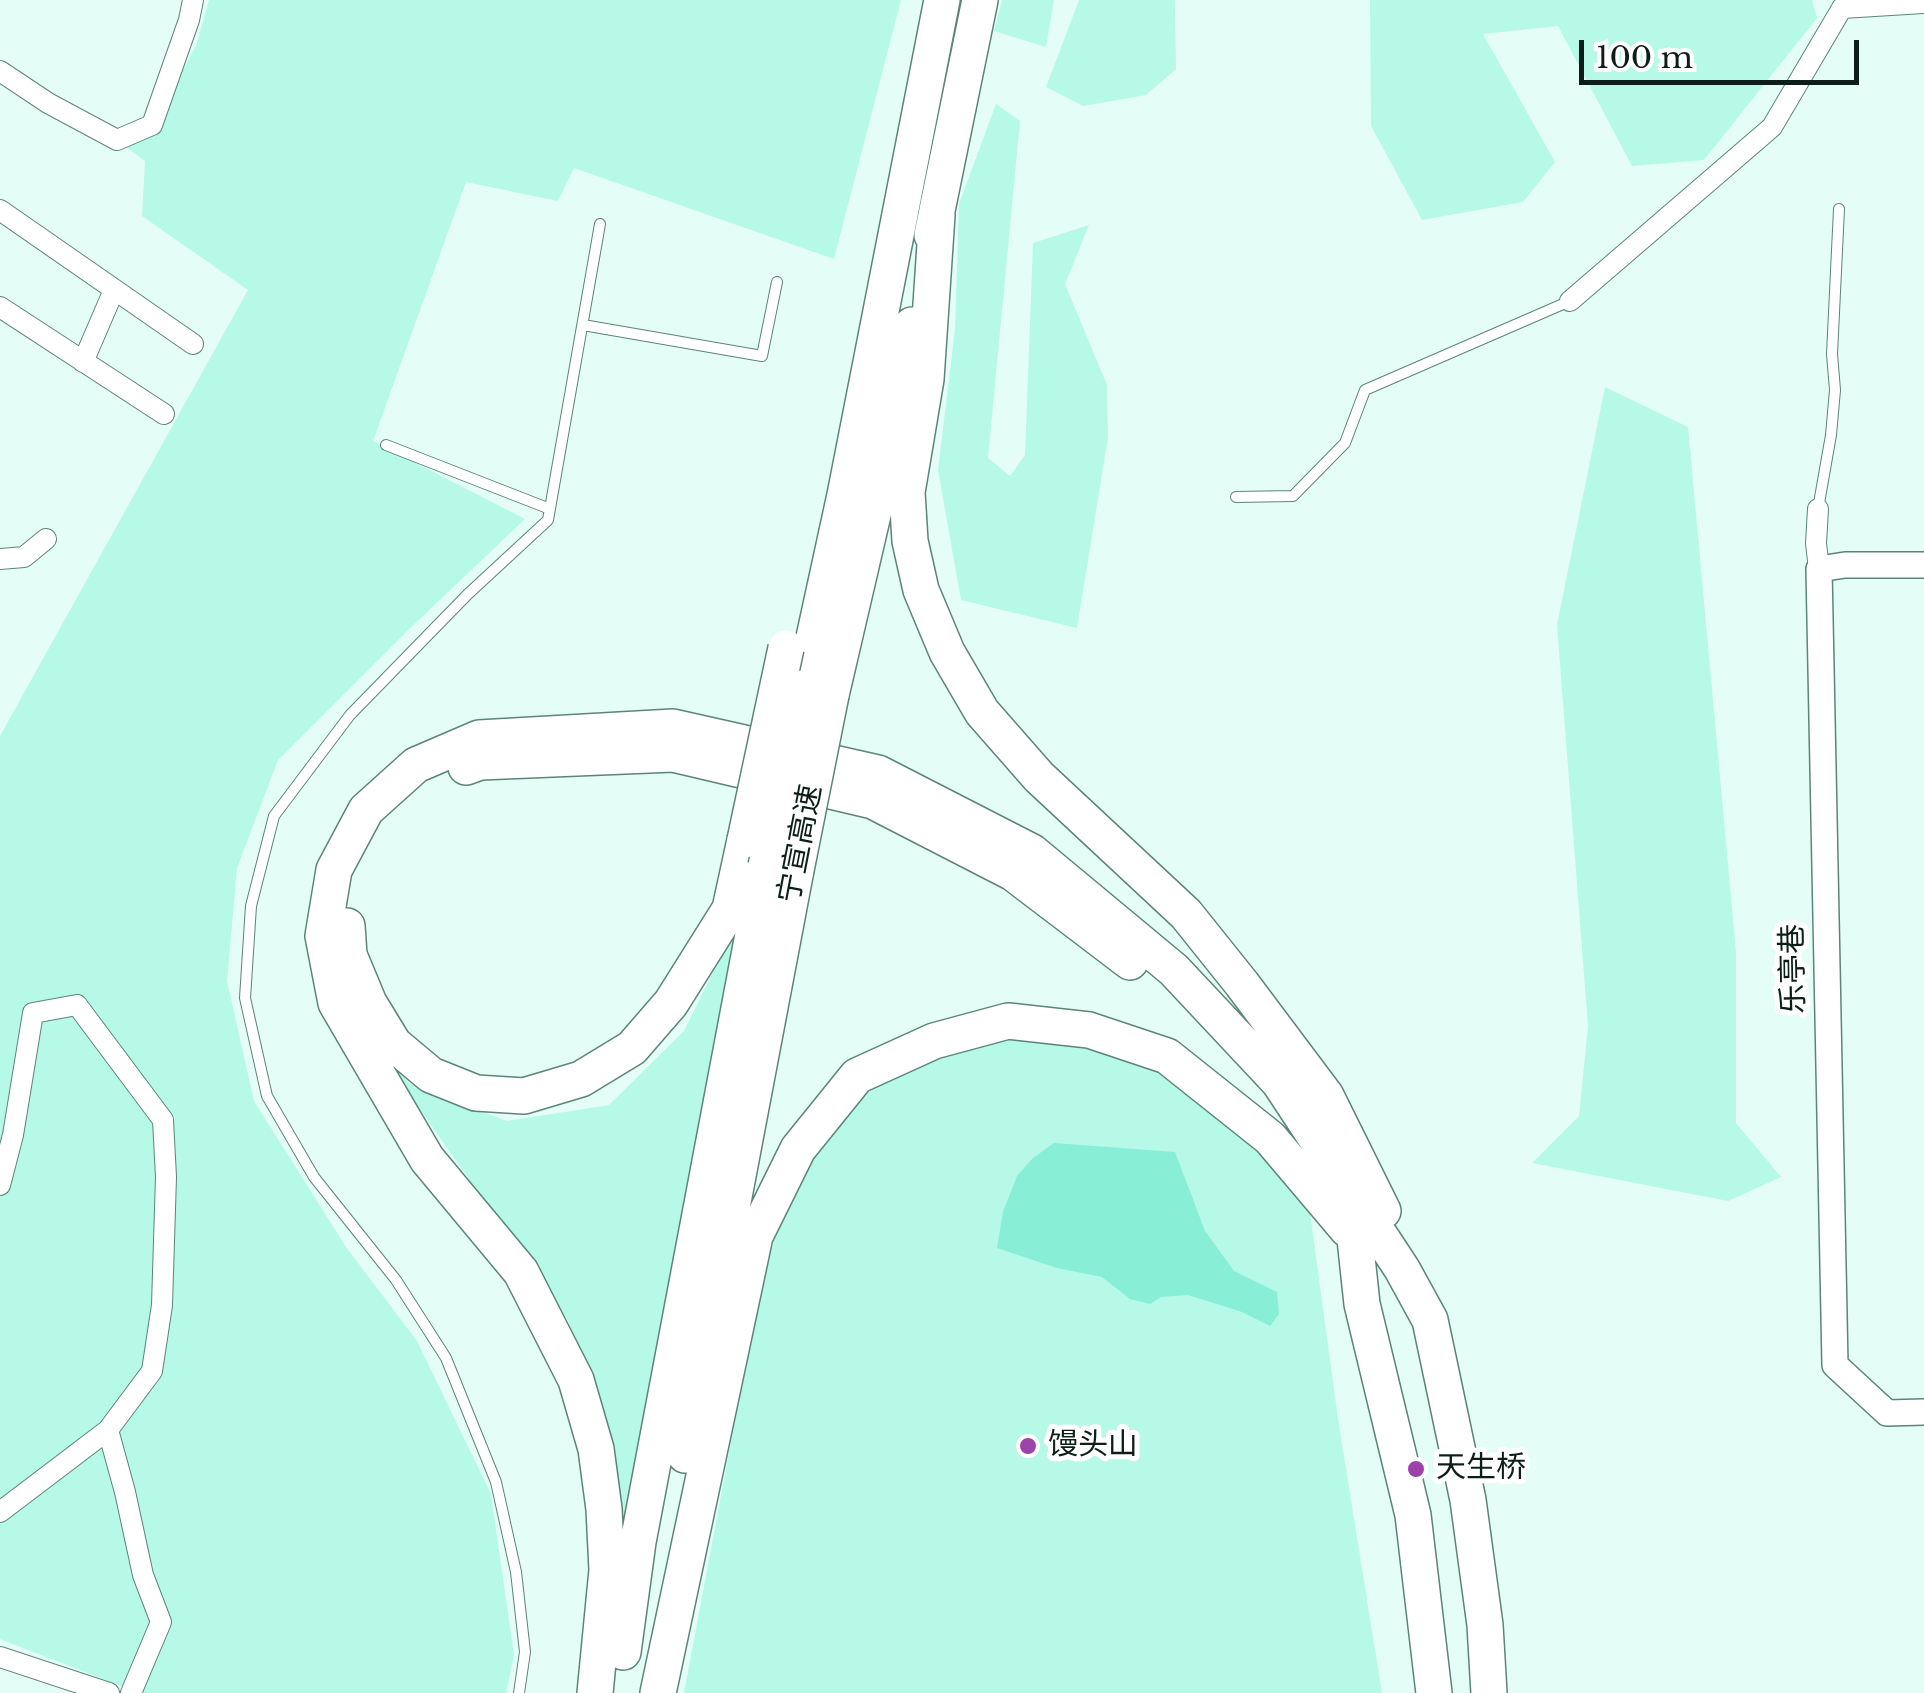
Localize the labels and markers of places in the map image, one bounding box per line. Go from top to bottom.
place label: 馒头山 [1048,1428,1138,1464]
marker: 馒头山 [1017,1435,1039,1457]
place label: 天生桥 [1436,1451,1526,1487]
marker: 天生桥 [1405,1458,1427,1480]

